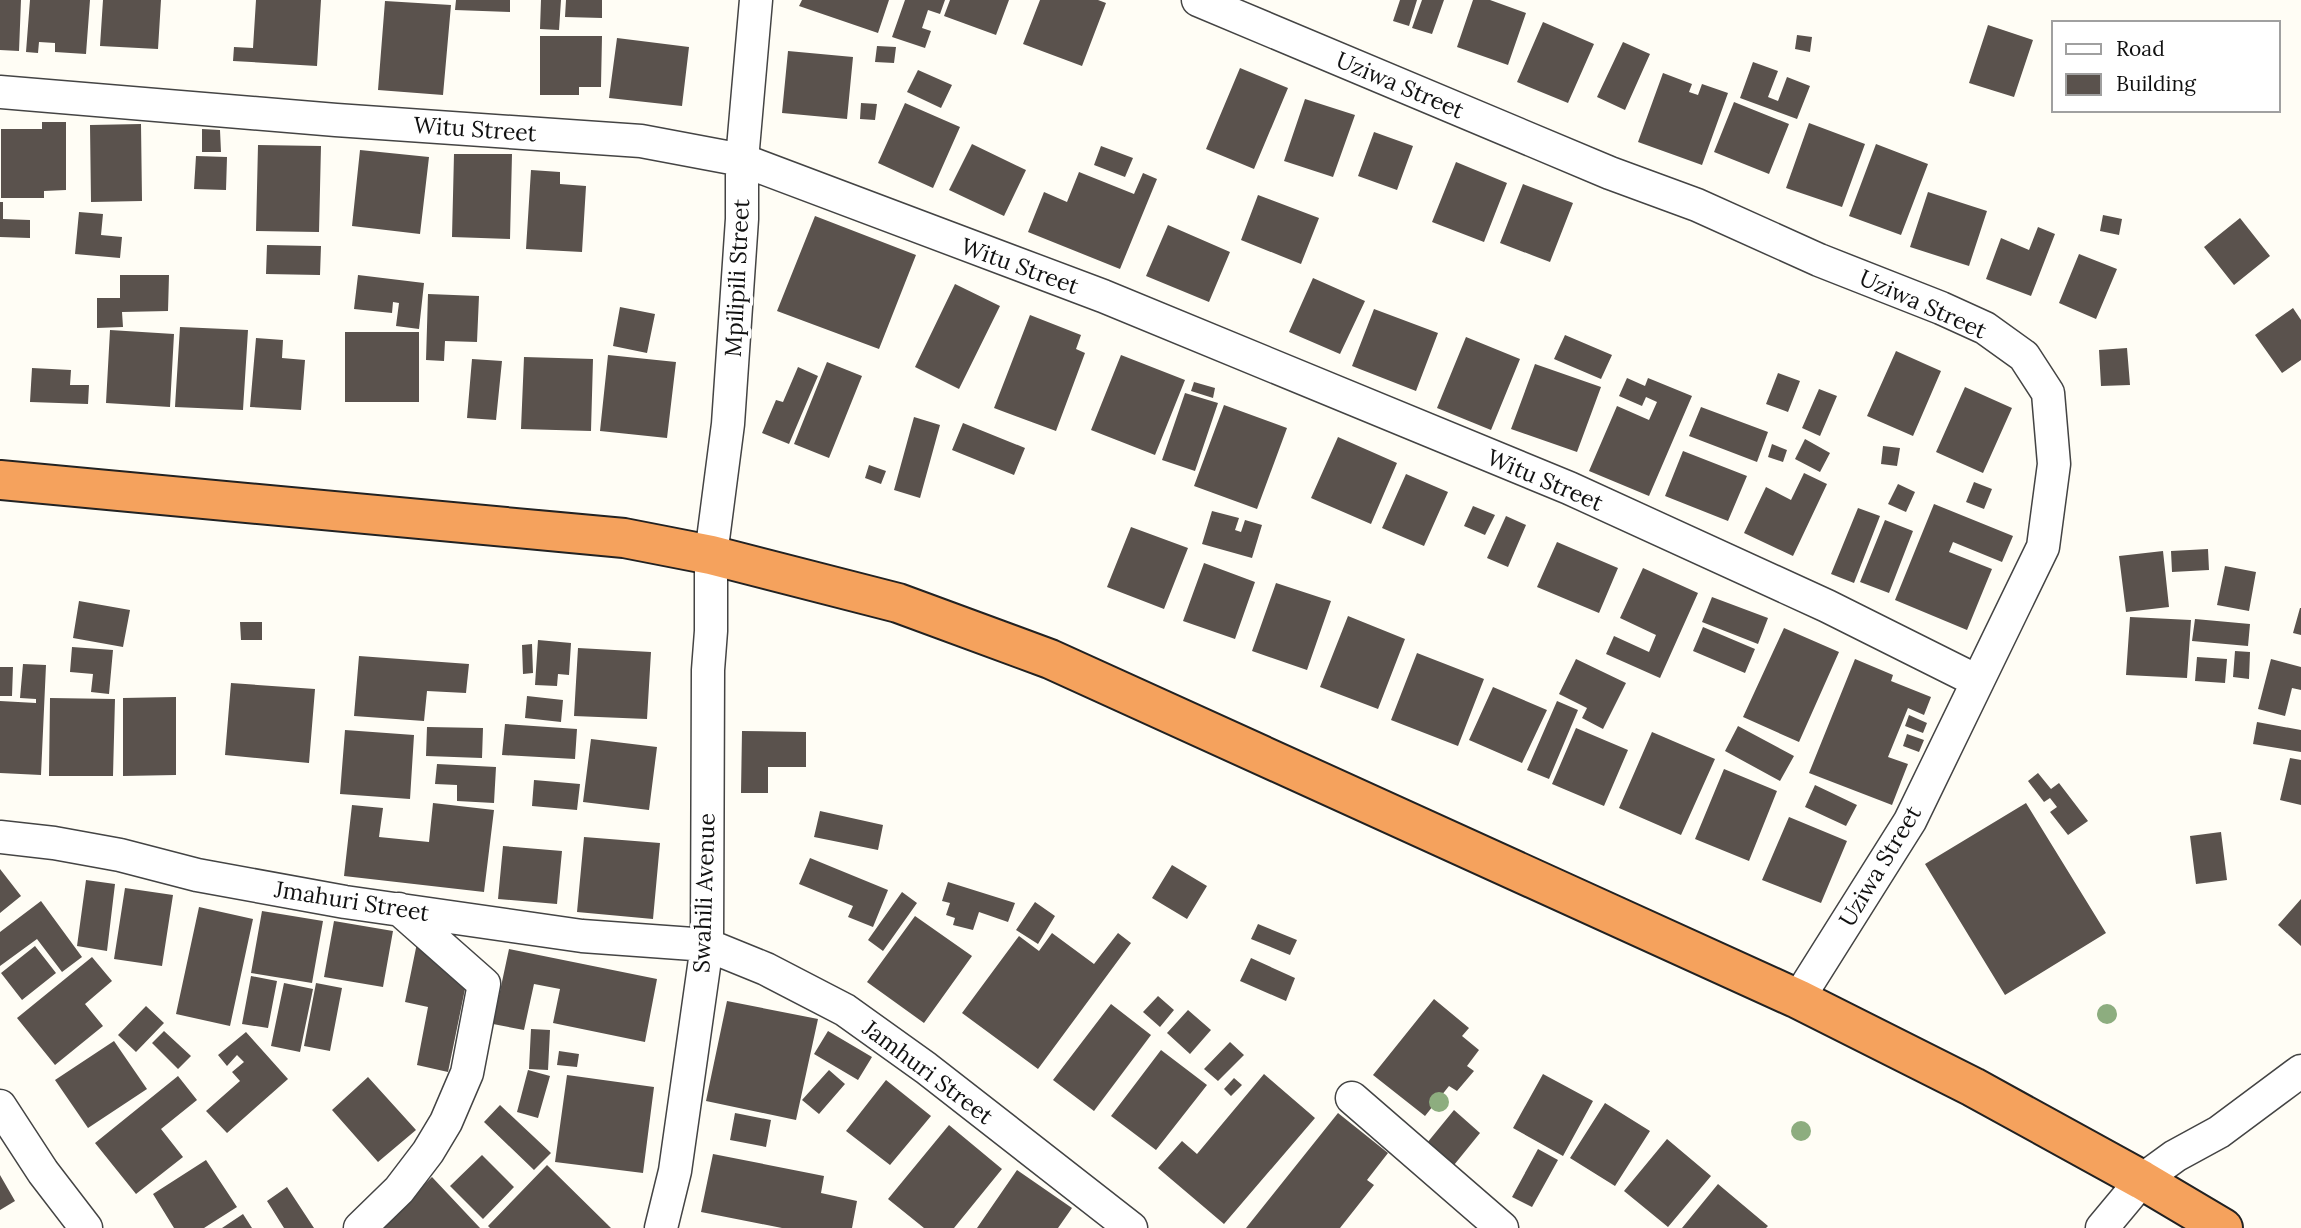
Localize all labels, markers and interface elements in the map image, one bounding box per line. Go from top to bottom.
legend [2052,21,2280,112]
text: Road [2116,35,2165,62]
street label: Uziwa Street [1332,45,1469,125]
text: Building [2116,70,2196,97]
street label: Witu Street [413,110,538,147]
street label: Mpilipili Street [718,198,755,358]
street label: Witu Street [957,231,1083,300]
street label: Uziwa Street [1855,263,1991,345]
street label: Witu Street [1483,442,1608,517]
street label: Uziwa Street [1832,800,1927,932]
street label: Swahili Avenue [686,812,721,973]
street label: Jmahuri Street [272,874,432,927]
street label: Jamhuri Street [857,1013,999,1130]

